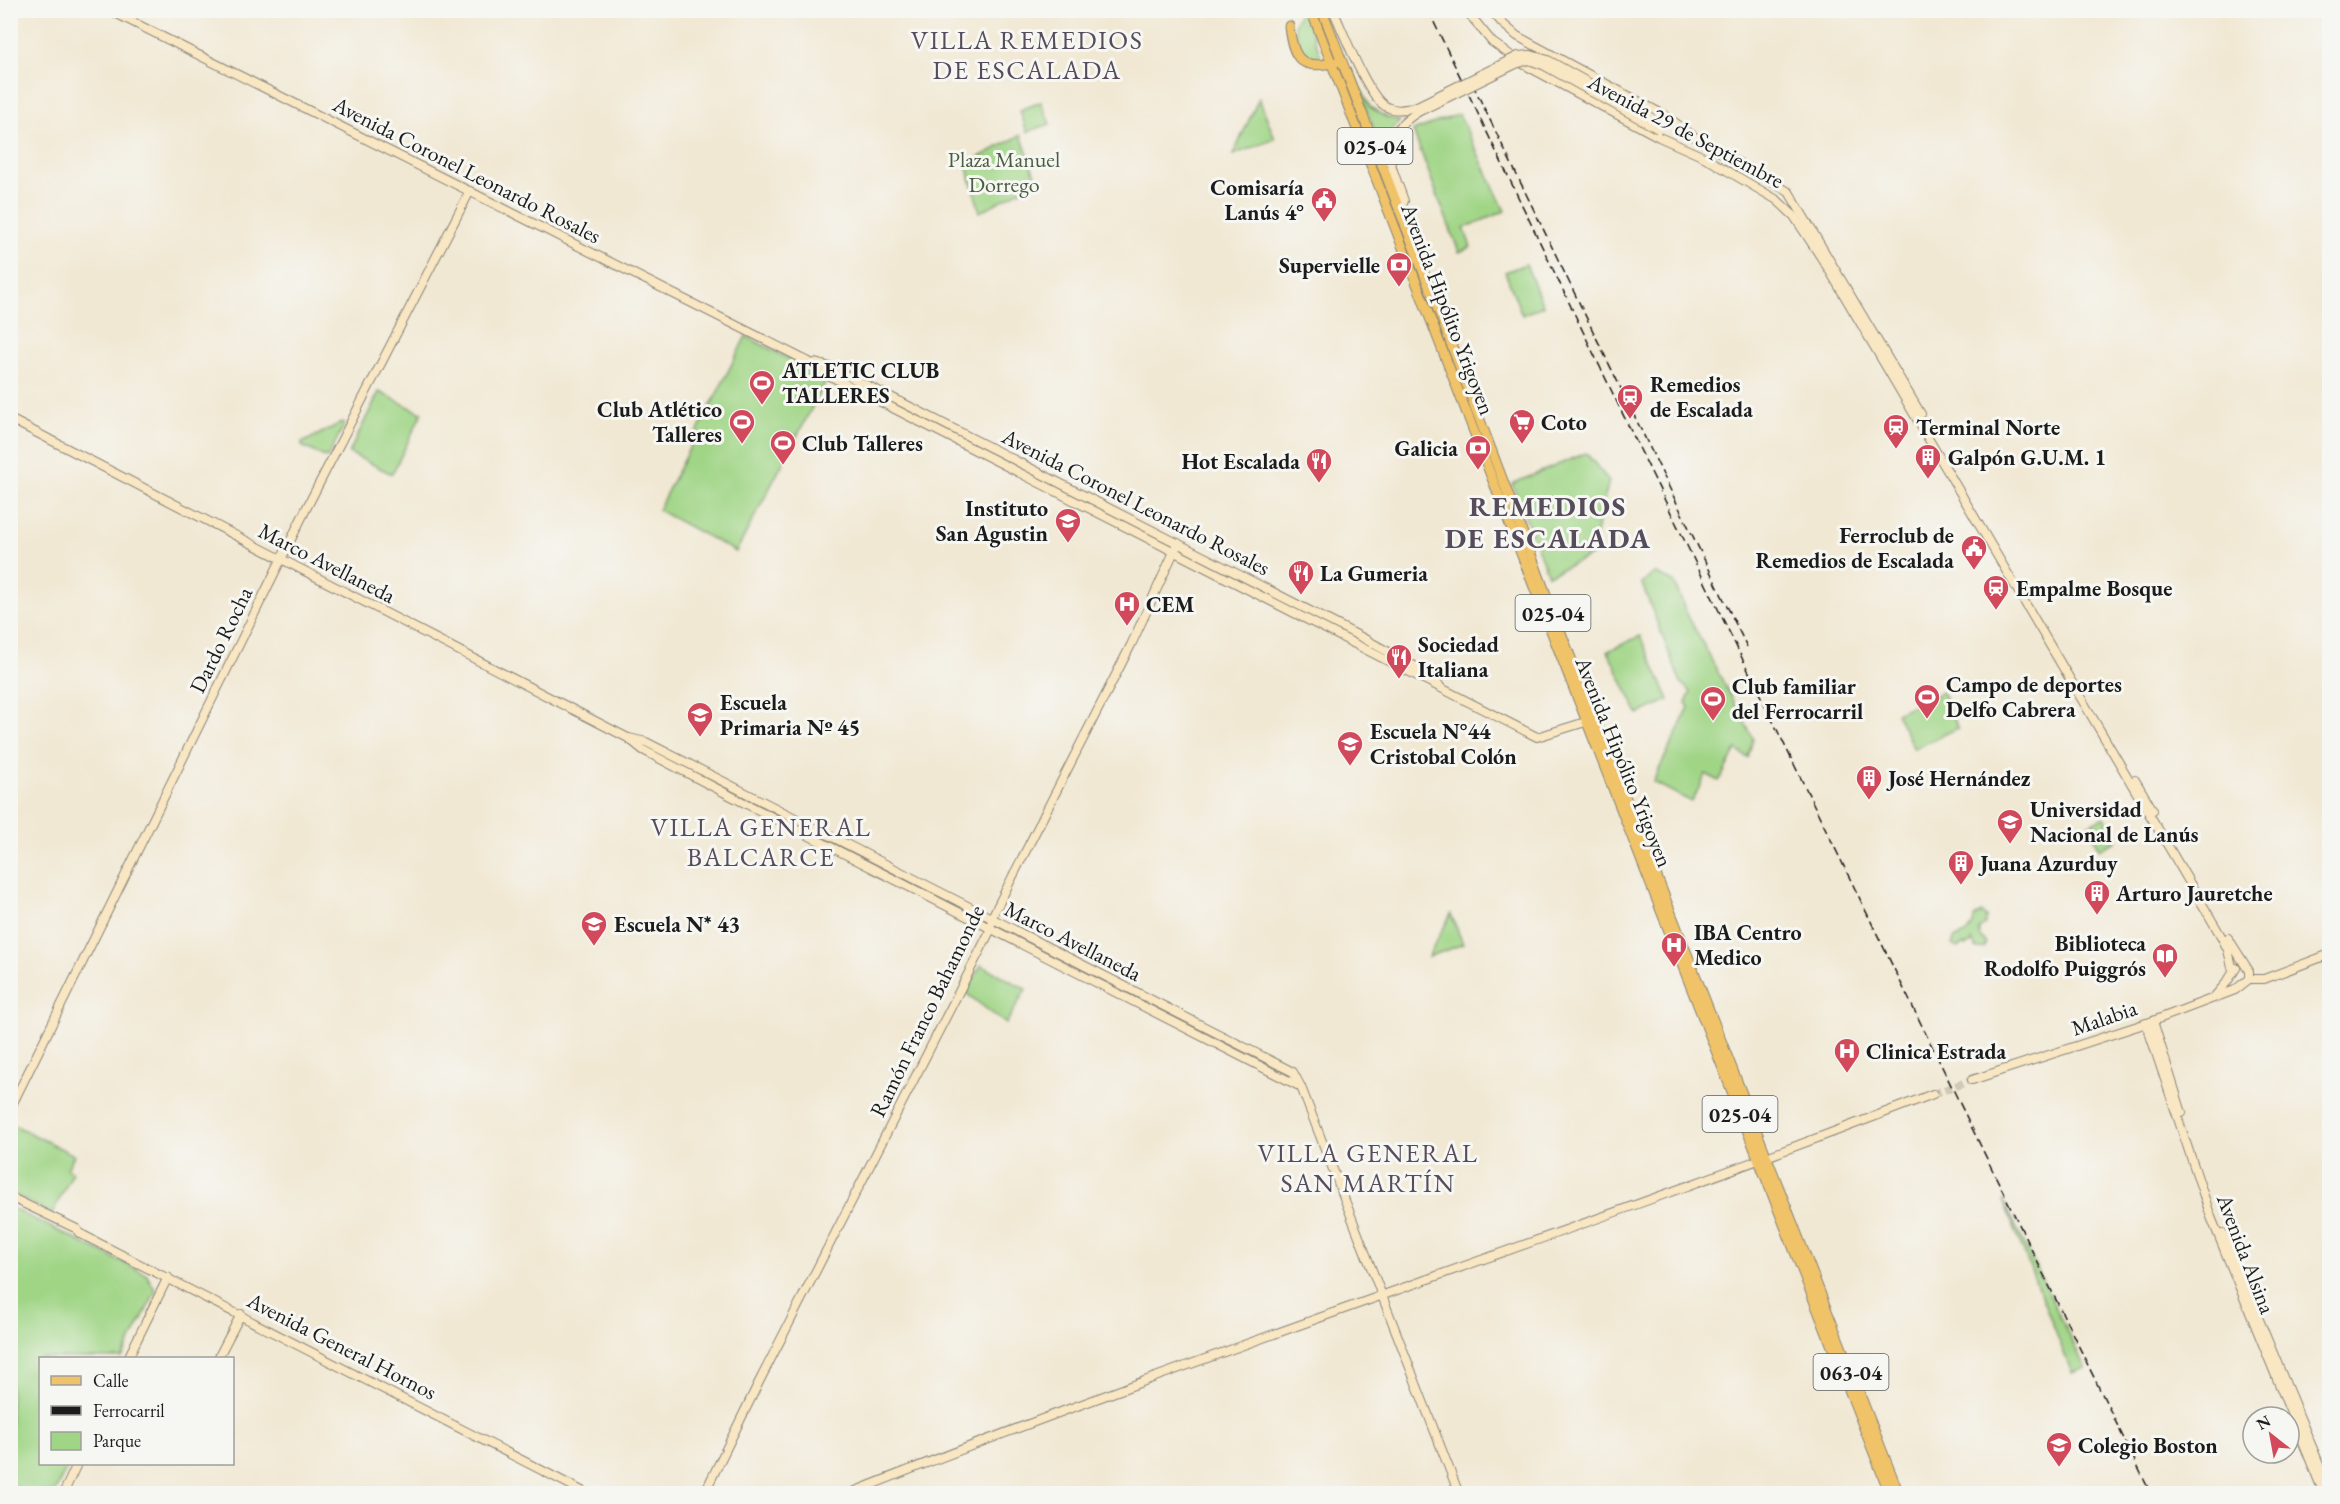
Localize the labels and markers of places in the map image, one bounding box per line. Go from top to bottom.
place label: Comisaría Lanús 4° [1210,173,1304,227]
public building icon: Comisaría Lanús 4° [1309,185,1339,223]
bank icon: Supervielle [1384,250,1414,288]
place label: Supervielle [1279,251,1380,280]
place label: ATLETIC CLUB TALLERES [781,356,940,410]
sports icon: ATLETIC CLUB TALLERES [747,368,777,406]
place label: Remedios de Escalada [1650,370,1753,424]
station icon: Remedios de Escalada [1615,382,1645,420]
place label: Club Atlético Talleres [597,395,722,449]
sports icon: Club Atlético Talleres [727,407,757,445]
supermarket icon: Coto [1507,407,1537,445]
place label: Coto [1541,408,1587,437]
station icon: Terminal Norte [1881,412,1911,450]
place label: Terminal Norte [1916,413,2060,442]
sports icon: Club Talleres [768,428,798,466]
place label: Club Talleres [802,429,923,458]
bank icon: Galicia [1463,433,1493,471]
place label: Galicia [1395,434,1458,463]
building icon: Galpón G.U.M. 1 [1913,442,1943,480]
place label: Galpón G.U.M. 1 [1948,443,2106,472]
restaurant icon: Hot Escalada [1304,446,1334,484]
place label: Hot Escalada [1181,447,1300,476]
place label: Instituto San Agustin [936,494,1049,548]
school or university icon: Instituto San Agustin [1053,506,1083,544]
place label: Ferroclub de Remedios de Escalada [1756,521,1954,575]
public building icon: Ferroclub de Remedios de Escalada [1959,533,1989,571]
restaurant icon: La Gumeria [1286,558,1316,596]
place label: La Gumeria [1320,559,1428,588]
station icon: Empalme Bosque [1981,573,2011,611]
place label: Empalme Bosque [2016,574,2172,603]
hospital icon: CEM [1112,589,1142,627]
place label: CEM [1146,590,1194,619]
place label: Sociedad Italiana [1418,630,1499,684]
restaurant icon: Sociedad Italiana [1384,642,1414,680]
place label: Campo de deportes Delfo Cabrera [1946,670,2122,724]
place label: Club familiar del Ferrocarril [1732,672,1863,726]
sports icon: Campo de deportes Delfo Cabrera [1912,682,1942,720]
sports icon: Club familiar del Ferrocarril [1698,684,1728,722]
place label: Escuela Primaria Nº 45 [720,688,860,742]
school or university icon: Escuela Primaria Nº 45 [685,700,715,738]
place label: Escuela N°44 Cristobal Colón [1370,717,1517,771]
school or university icon: Escuela N°44 Cristobal Colón [1335,729,1365,767]
building icon: José Hernández [1854,763,1884,801]
place label: José Hernández [1886,764,2031,793]
place label: Universidad Nacional de Lanús [2030,795,2199,849]
school or university icon: Universidad Nacional de Lanús [1995,807,2025,845]
building icon: Juana Azurduy [1946,848,1976,886]
place label: Juana Azurduy [1978,849,2118,878]
building icon: Arturo Jauretche [2082,878,2112,916]
place label: Arturo Jauretche [2115,879,2273,908]
school or university icon: Escuela N* 43 [579,909,609,947]
place label: Escuela N* 43 [614,910,740,939]
place label: IBA Centro Medico [1694,918,1802,972]
place label: Biblioteca Rodolfo Puiggrós [1984,929,2146,983]
hospital icon: IBA Centro Medico [1659,930,1689,968]
library icon: Biblioteca Rodolfo Puiggrós [2150,941,2180,979]
hospital icon: Clinica Estrada [1832,1036,1862,1074]
place label: Clinica Estrada [1866,1037,2007,1066]
school or university icon: Colegio Boston [2044,1430,2074,1468]
place label: Colegio Boston [2078,1431,2218,1460]

